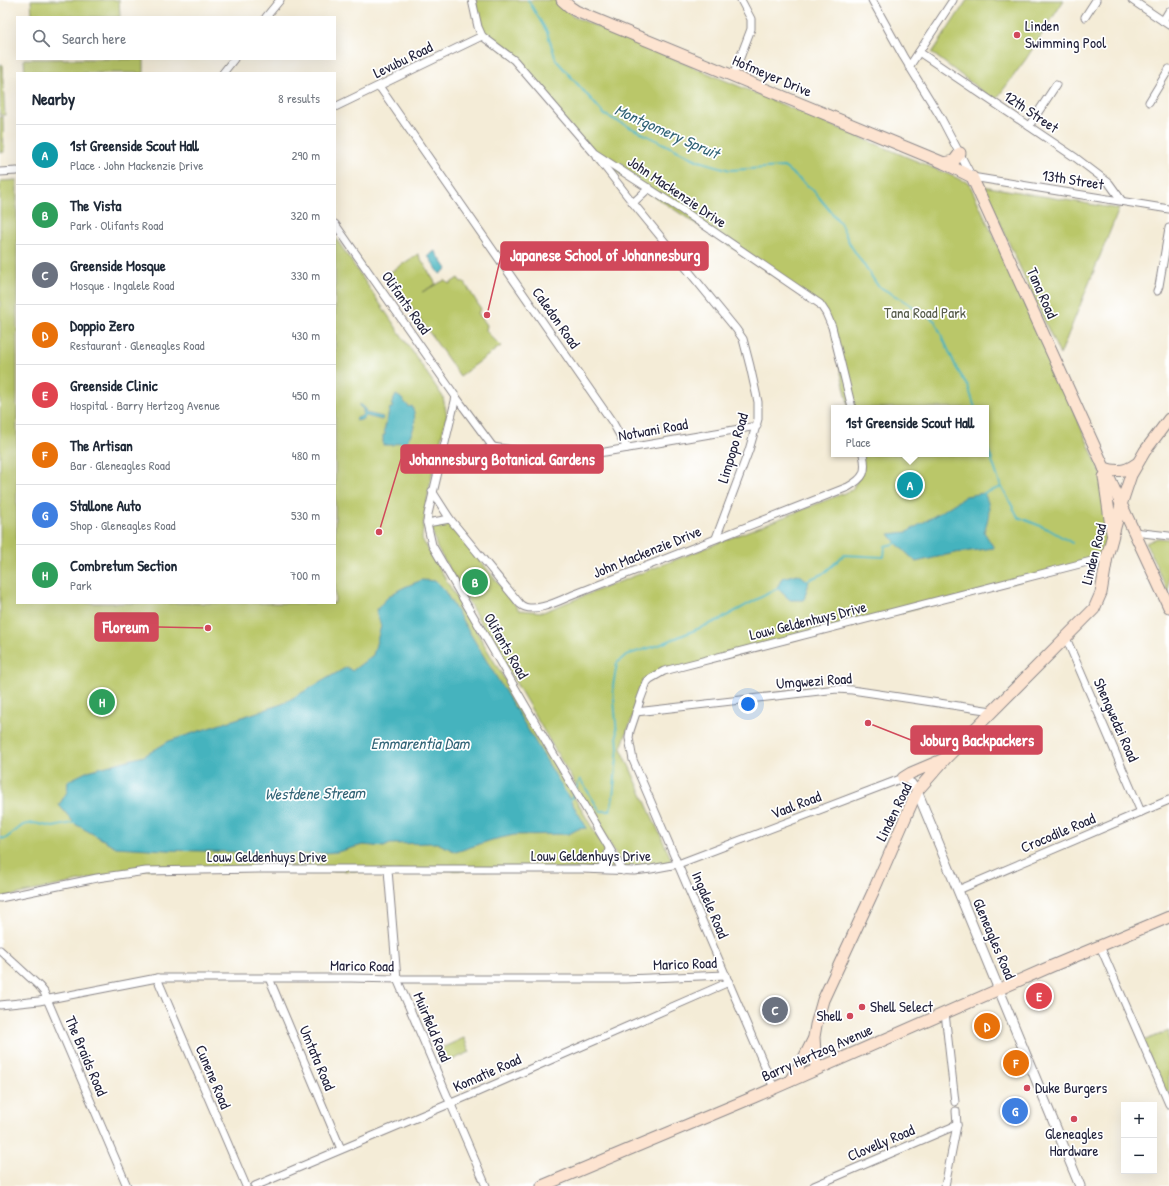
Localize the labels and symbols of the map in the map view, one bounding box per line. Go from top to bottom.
place label: Linden Swimming Pool [1025,15,1106,53]
marker: Linden Swimming Pool [1012,30,1022,40]
street label: Levubu Road [370,36,436,83]
street label: Hofmeyer Drive [729,49,815,102]
street label: 12th Street [1000,85,1064,138]
water label: Montgomery Spruit [611,98,725,165]
street label: John Mackenzie Drive [624,151,731,233]
street label: 13th Street [1041,164,1106,195]
callout: Japanese School of Johannesburg [501,242,708,270]
text: Japanese School of Johannesburg [510,244,700,267]
street label: Tana Road [1022,264,1063,322]
street label: Olifants Road [377,267,436,339]
street label: Caledon Road [528,283,585,353]
park label: Tana Road Park [884,302,966,323]
street label: Limpopo Road [712,410,753,485]
street label: Notwani Road [617,413,689,446]
callout: Johannesburg Botanical Gardens [401,445,603,473]
text: Johannesburg Botanical Gardens [409,448,596,471]
pin: A [897,470,923,500]
street label: John Mackenzie Drive [589,520,704,583]
street label: Linden Road [1076,521,1111,587]
pin: B [462,567,488,597]
street label: Louw Geldenhuys Drive [747,596,869,645]
street label: Olifants Road [479,609,534,683]
callout: Floreum [95,613,158,641]
text: Floreum [102,616,149,638]
street label: Umgwezi Road [775,667,853,694]
street label: Shengwedzi Road [1089,675,1144,765]
pin: H [89,687,115,717]
your location [738,694,758,714]
callout: Joburg Backpackers [911,726,1042,754]
text: Joburg Backpackers [920,729,1035,752]
water label: Emmarentia Dam [371,732,470,754]
street label: Linden Road [870,779,917,844]
water label: Westdene Stream [265,781,366,805]
street label: Vaal Road [768,785,824,824]
street label: Crocodile Road [1017,807,1098,858]
street label: Louw Geldenhuys Drive [531,845,651,866]
street label: Louw Geldenhuys Drive [207,846,327,867]
street label: Ingalele Road [687,868,734,942]
street label: Gleneagles Road [968,895,1021,983]
street label: Marico Road [653,952,717,975]
street label: Marico Road [330,954,394,977]
pin: E [1026,981,1052,1011]
street label: Muirfield Road [408,989,457,1065]
pin: C [762,995,788,1025]
place label: Shell Select [870,996,934,1017]
marker: Shell Select [857,1002,867,1012]
place label: Shell [816,1005,843,1026]
marker: Shell [845,1011,855,1021]
pin: D [974,1011,1000,1041]
street label: The Braids Road [60,1013,113,1099]
street label: Barry Hertzog Avenue [758,1019,876,1086]
street label: Umtata Road [294,1022,341,1094]
street label: Cunene Road [191,1042,236,1112]
street label: Komatie Road [449,1048,524,1097]
pin: F [1003,1048,1029,1078]
place label: Duke Burgers [1035,1077,1108,1098]
marker: Duke Burgers [1022,1083,1032,1093]
pin: G [1002,1096,1028,1126]
marker: Gleneagles Hardware [1069,1114,1079,1124]
street label: Clovelly Road [844,1119,918,1166]
place label: Gleneagles Hardware [1045,1123,1103,1161]

